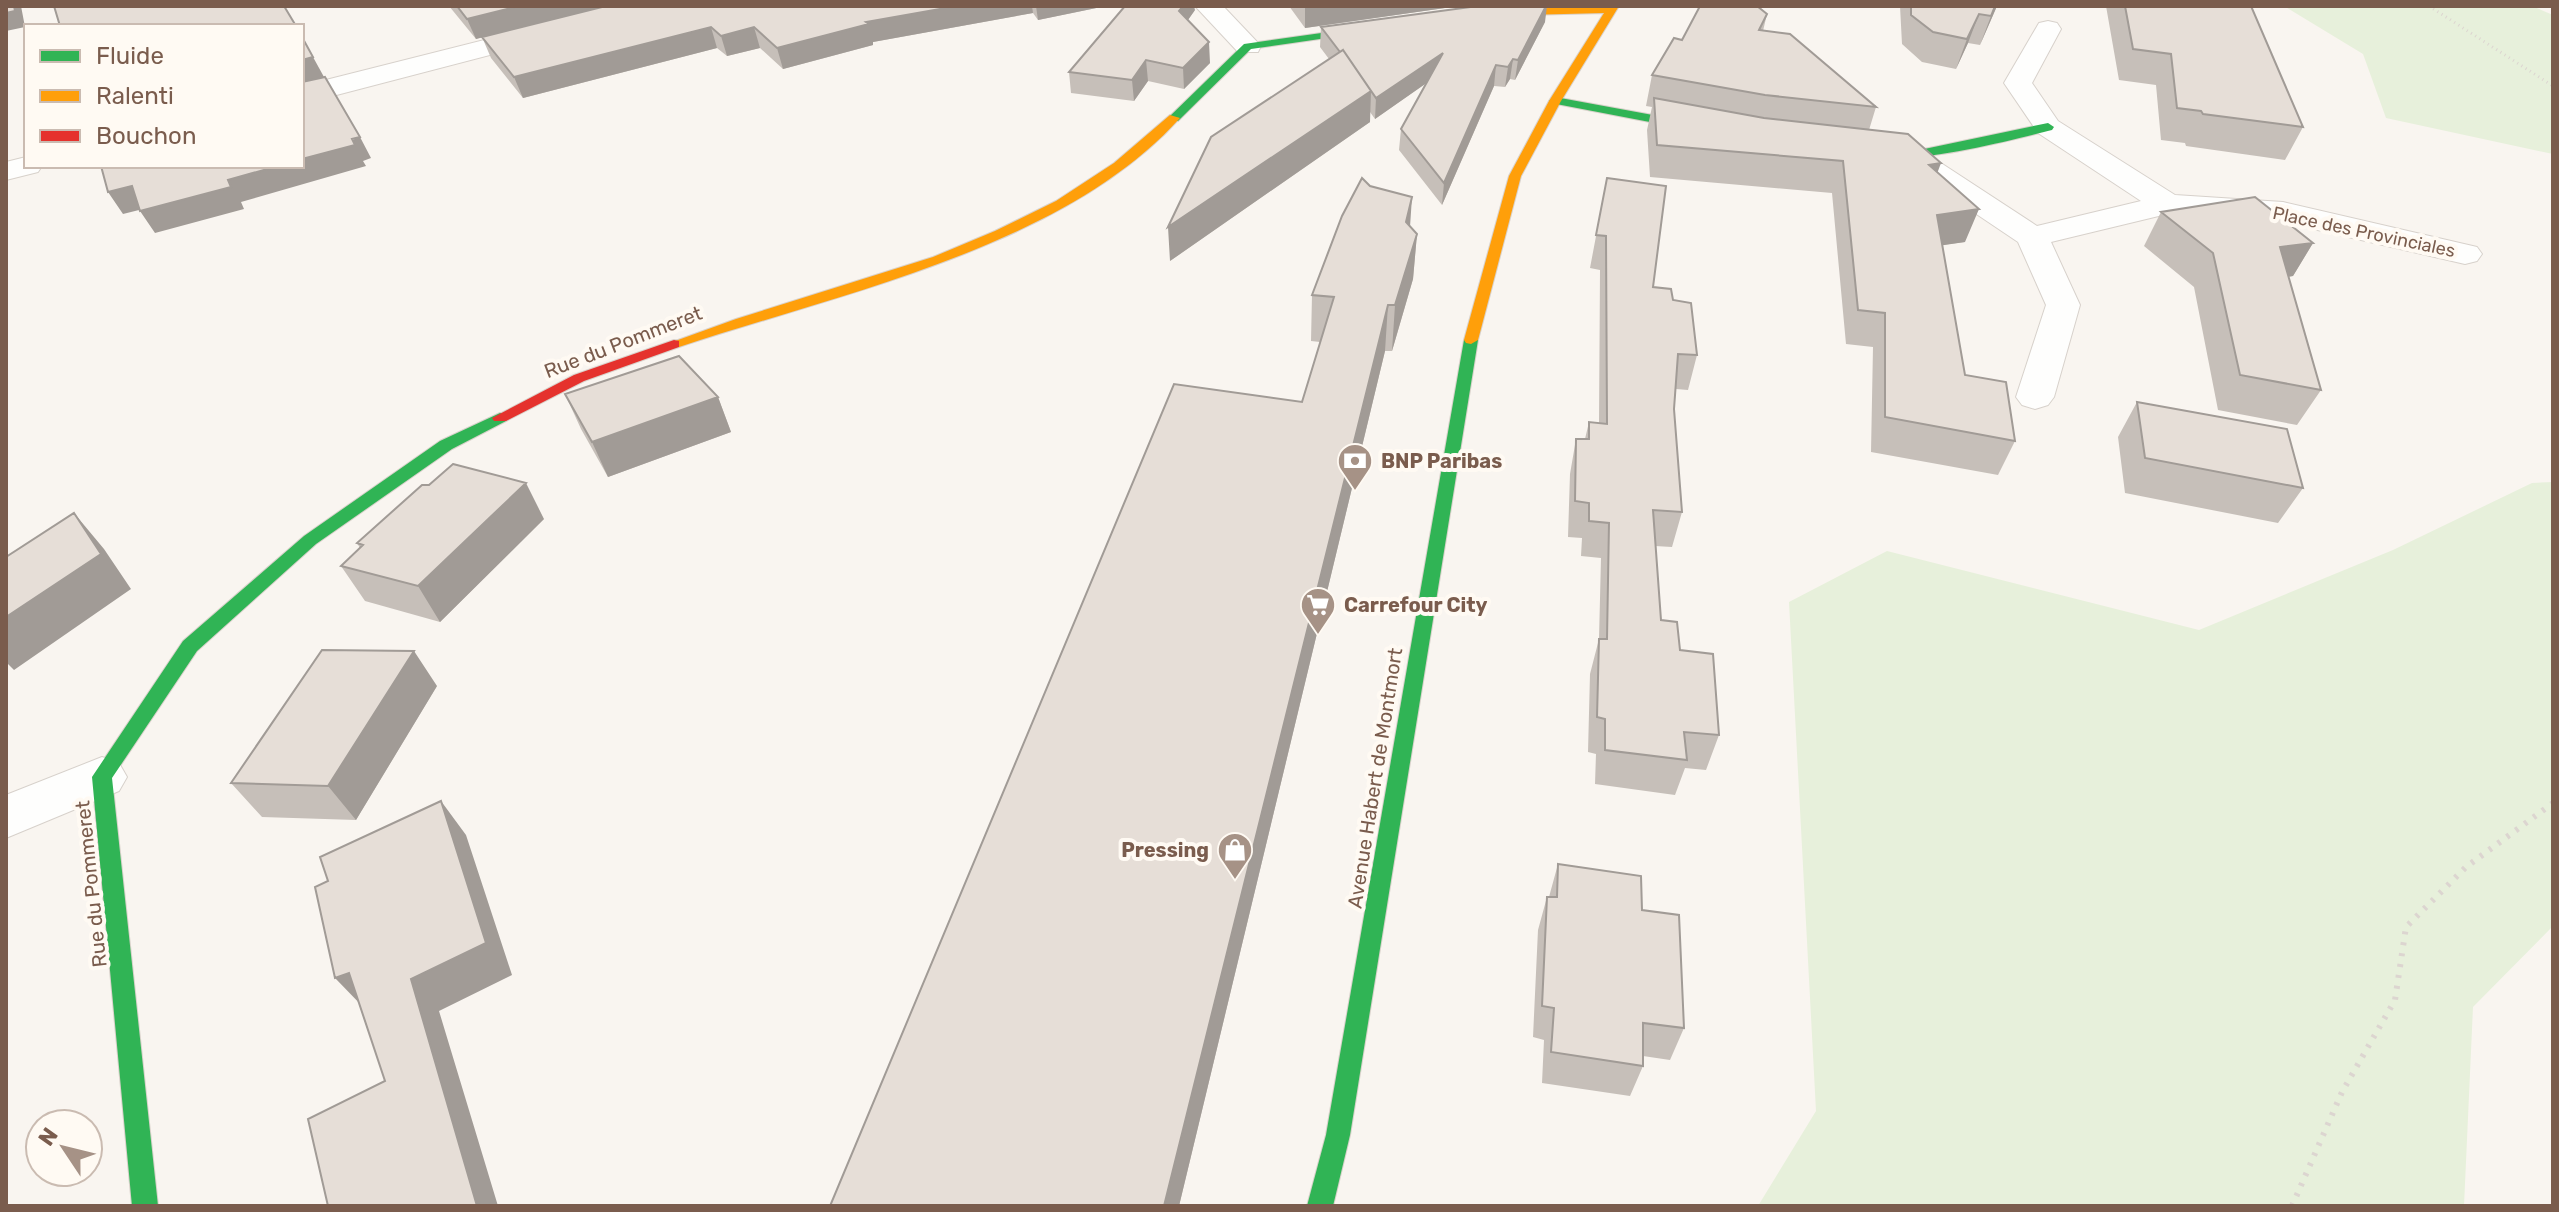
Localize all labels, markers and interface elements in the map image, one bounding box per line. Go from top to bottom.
legend [24,24,304,168]
text: Fluide [96,42,164,70]
text: Ralenti [96,82,174,110]
text: Bouchon [96,122,196,150]
street label: Place des Provinciales [2271,202,2457,262]
street label: Rue du Pommeret [541,301,706,383]
bank icon: BNP Paribas [1336,442,1374,492]
place label: BNP Paribas [1381,449,1502,473]
supermarket icon: Carrefour City [1299,586,1337,636]
place label: Carrefour City [1344,593,1488,617]
street label: Avenue Habert de Montmort [1343,646,1407,910]
street label: Rue du Pommeret [70,799,112,968]
shop icon: Pressing [1216,831,1254,881]
place label: Pressing [1121,838,1209,862]
north arrow [24,1108,104,1188]
text: N [32,1123,64,1151]

